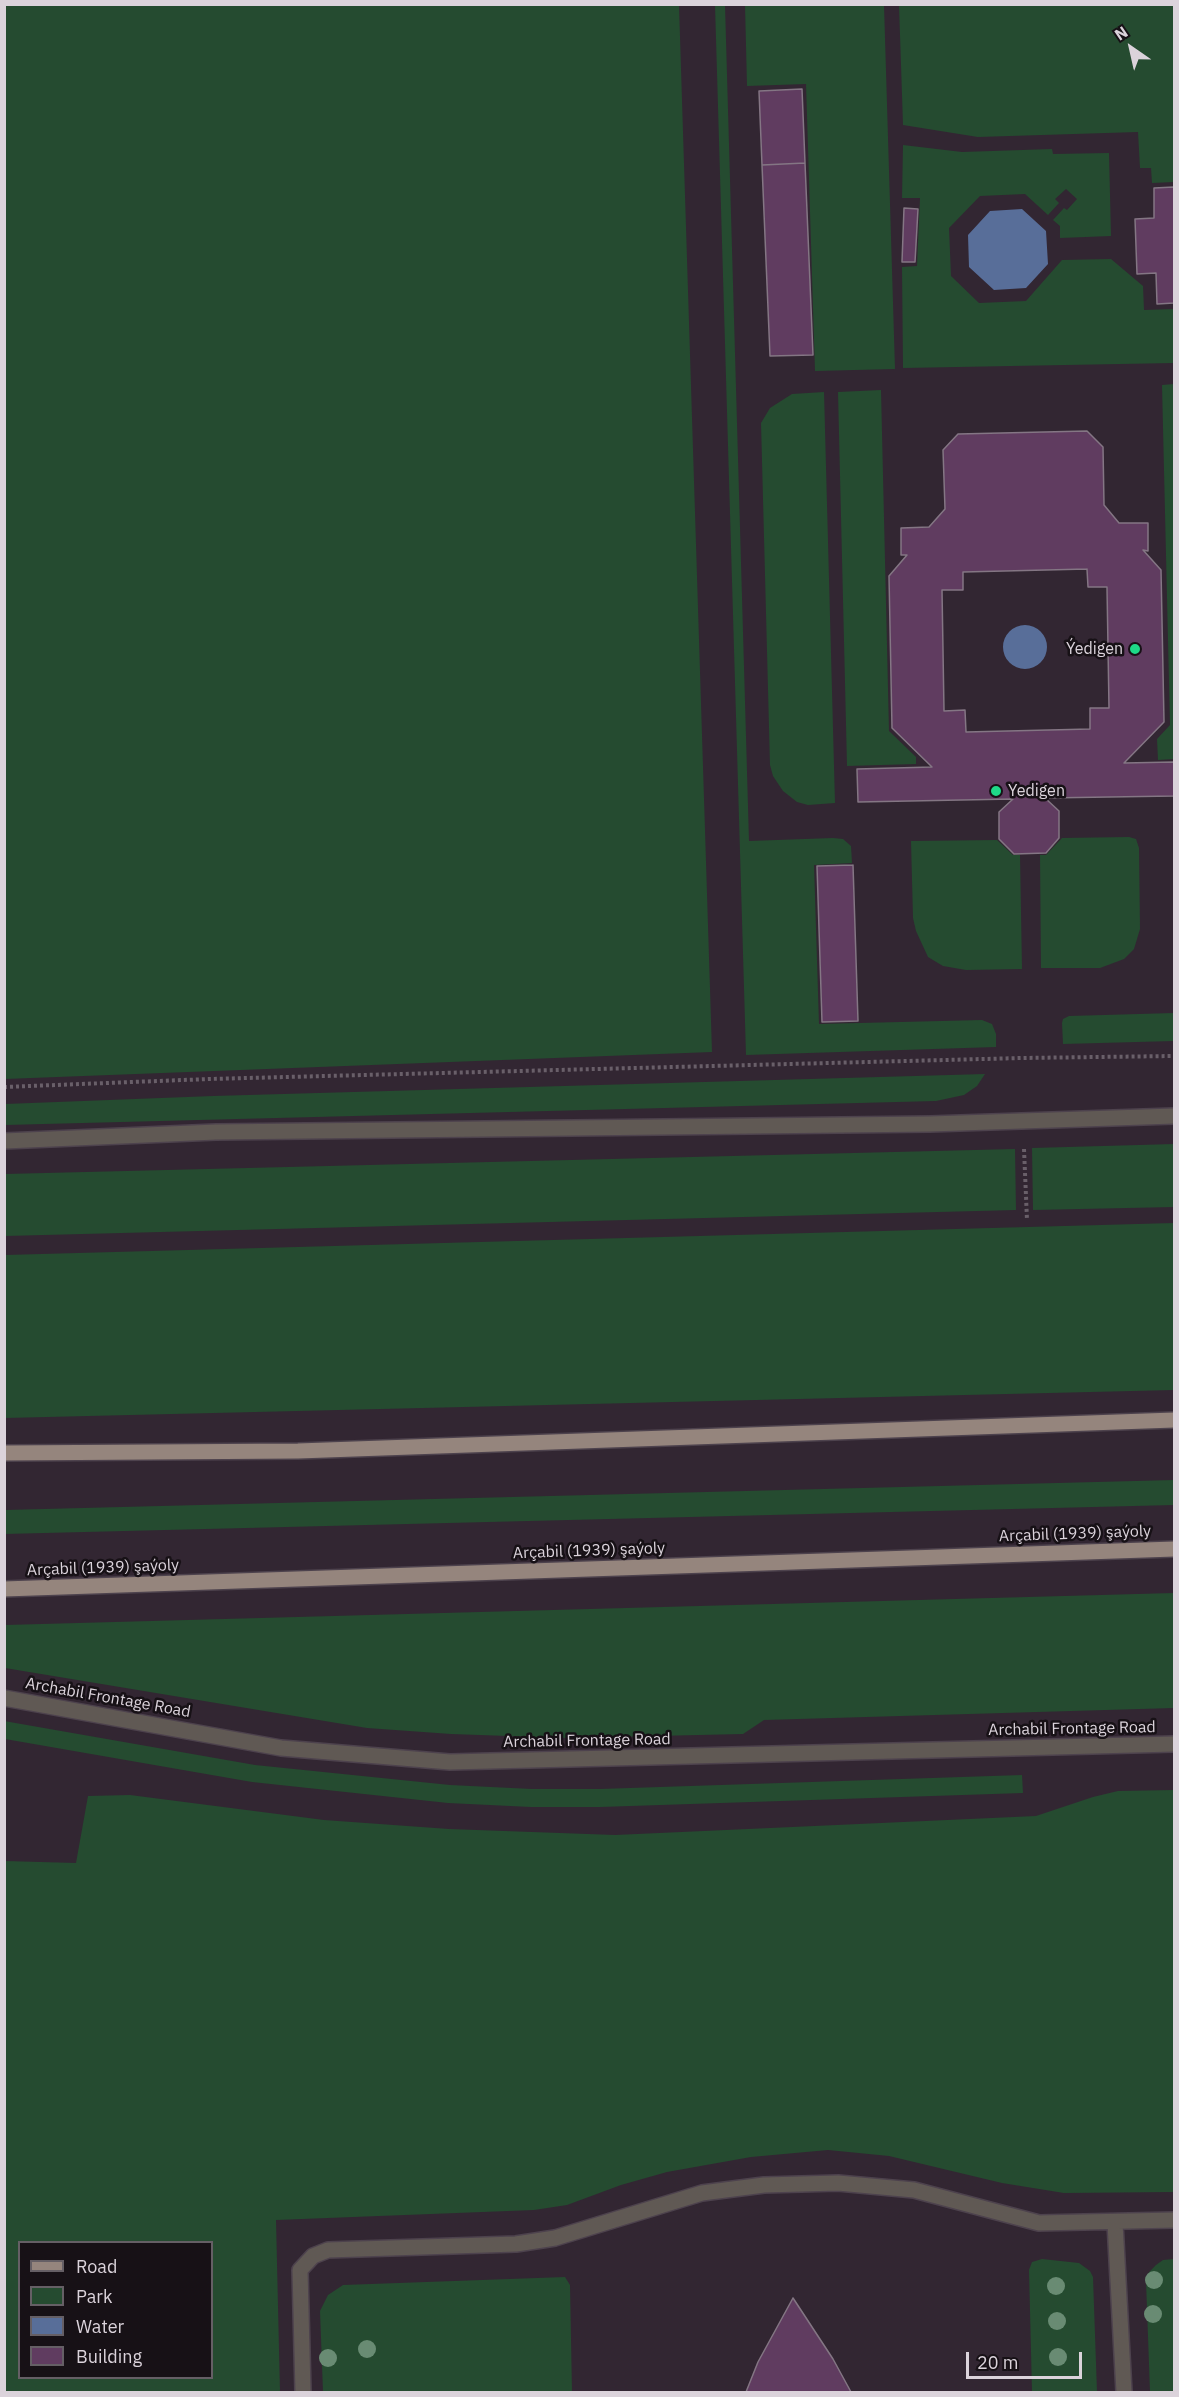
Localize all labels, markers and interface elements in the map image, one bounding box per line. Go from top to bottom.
north arrow [1101,18,1161,78]
text: N [1111,22,1131,45]
place label: Ýedigen [1066,639,1123,659]
marker: Ýedigen [1128,642,1142,656]
place label: Yedigen [1008,781,1065,801]
marker: Yedigen [989,784,1003,798]
street label: Arçabil (1939) şaýoly [999,1522,1151,1546]
street label: Arçabil (1939) şaýoly [513,1539,665,1563]
street label: Arçabil (1939) şaýoly [27,1556,179,1580]
street label: Archabil Frontage Road [24,1674,192,1722]
street label: Archabil Frontage Road [988,1718,1156,1740]
street label: Archabil Frontage Road [503,1730,671,1752]
legend [18,2241,213,2379]
text: Road [76,2255,117,2278]
text: Park [76,2285,112,2308]
text: Water [76,2315,124,2338]
scale bar [969,2340,1084,2378]
text: Building [76,2345,142,2368]
text: 20 m [977,2351,1019,2374]

